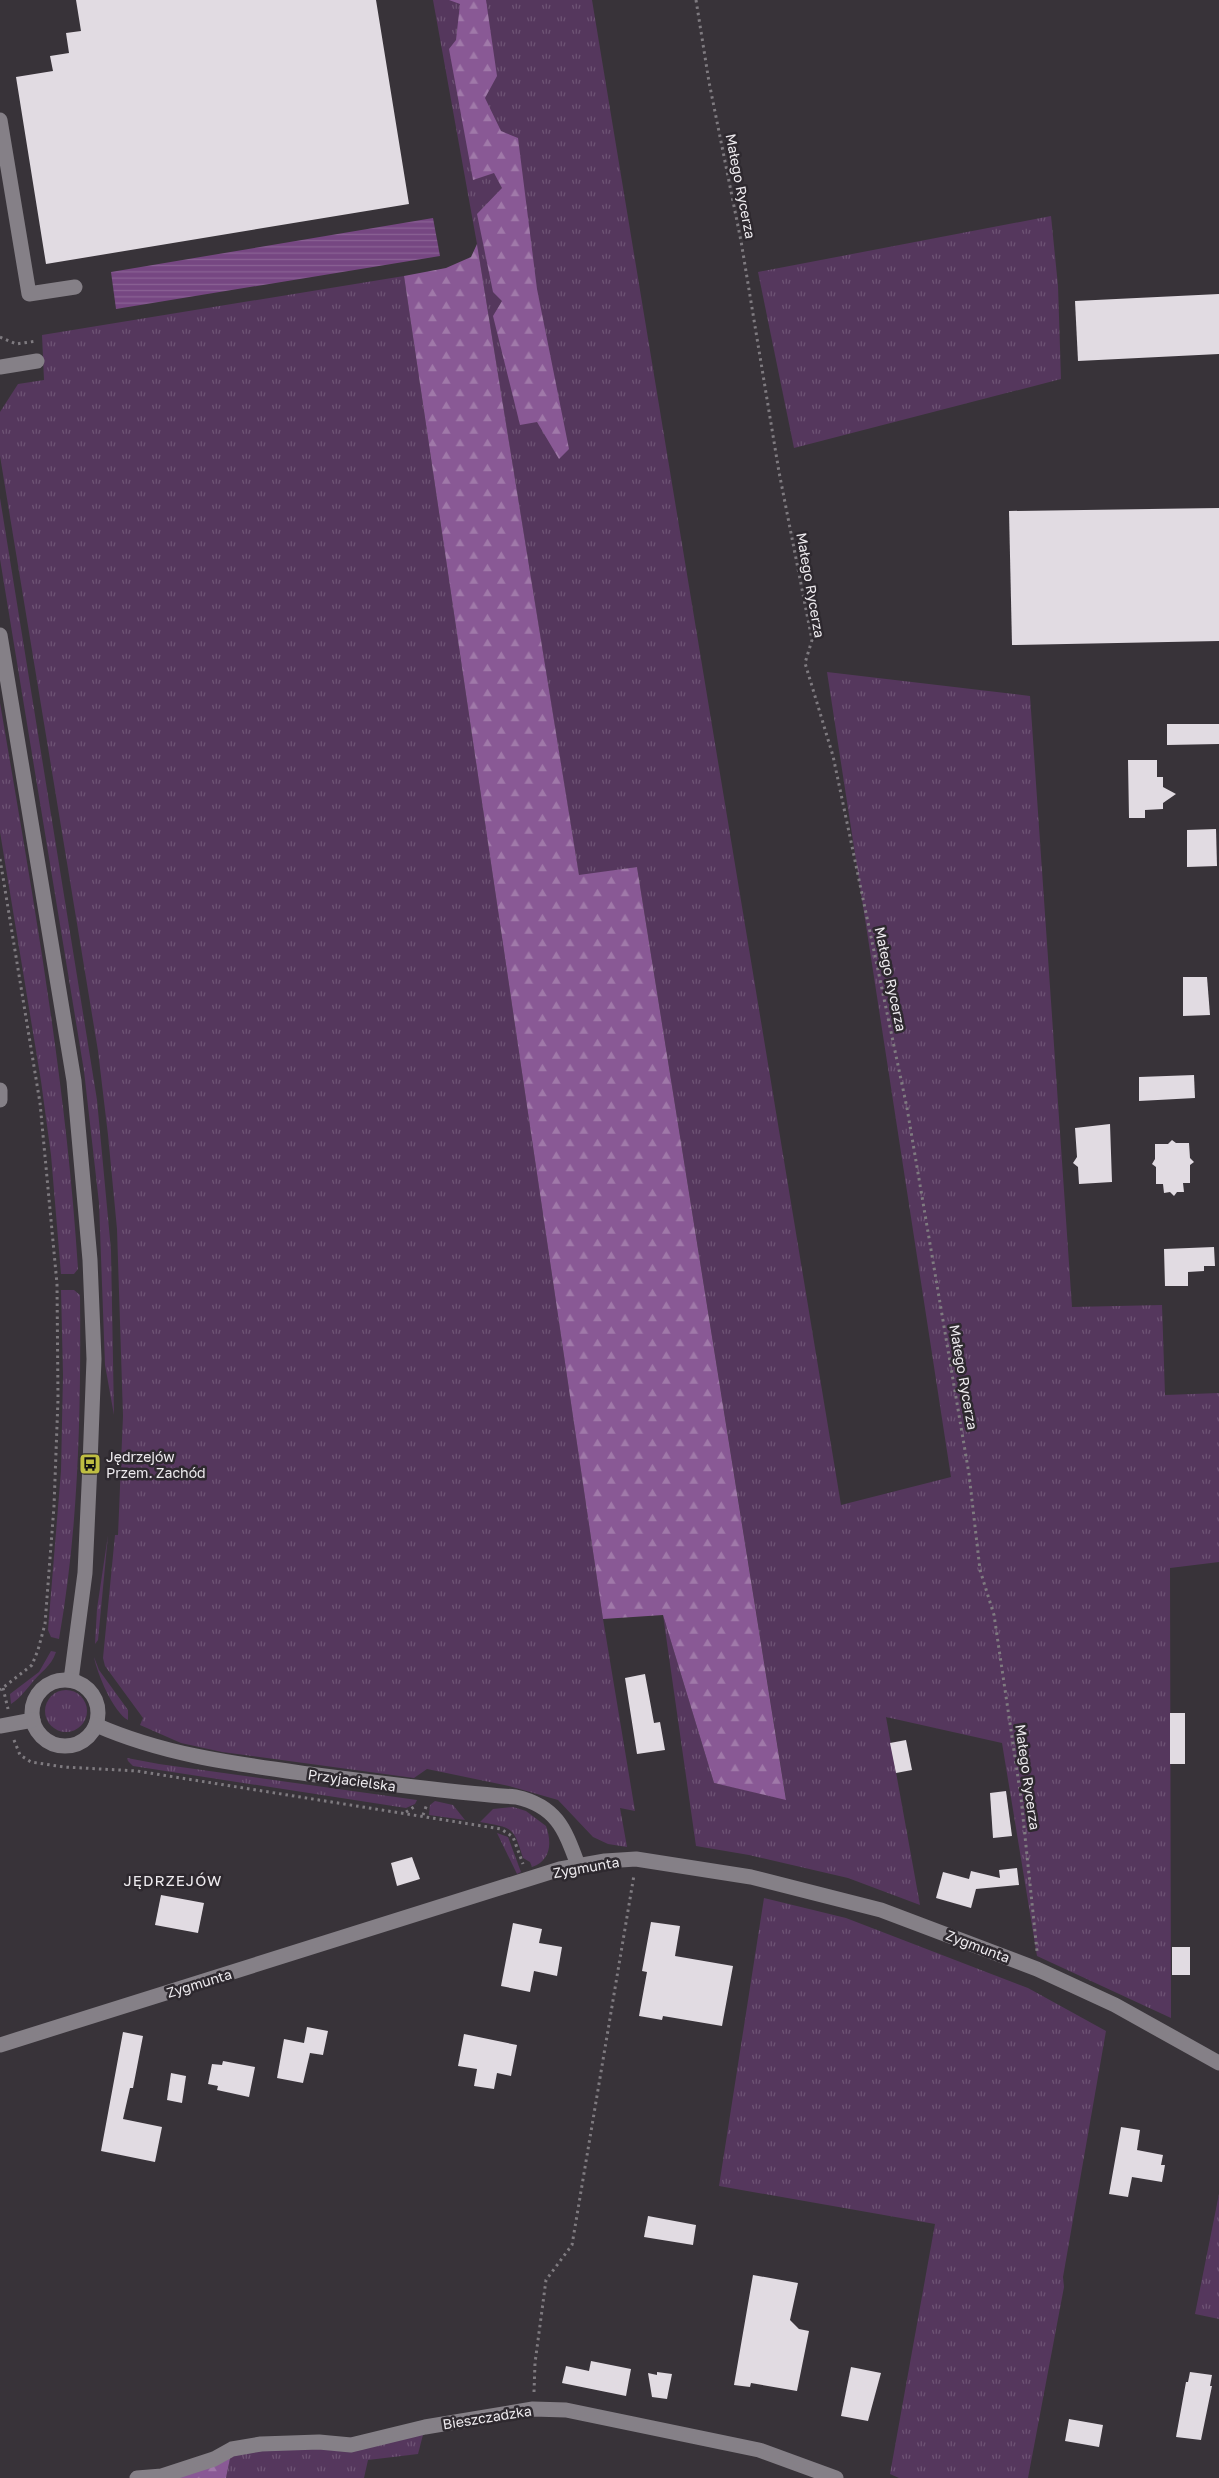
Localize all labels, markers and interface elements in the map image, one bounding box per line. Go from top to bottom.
street label: Małego Rycerza [722,132,760,240]
street label: Małego Rycerza [793,531,829,639]
street label: Małego Rycerza [872,925,910,1033]
street label: Małego Rycerza [946,1323,982,1431]
place label: Jędrzejów Przem. Zachód [106,1448,206,1481]
bus stop icon: Jędrzejów Przem. Zachód [78,1452,102,1476]
street label: Małego Rycerza [1012,1723,1044,1831]
street label: Przyjacielska [307,1765,397,1795]
street label: Zygmunta [551,1853,621,1881]
district label: JĘDRZEJÓW [123,1871,223,1889]
street label: Zygmunta [944,1926,1012,1966]
street label: Zygmunta [164,1965,234,2001]
street label: Bieszczadzka [441,2402,533,2432]

